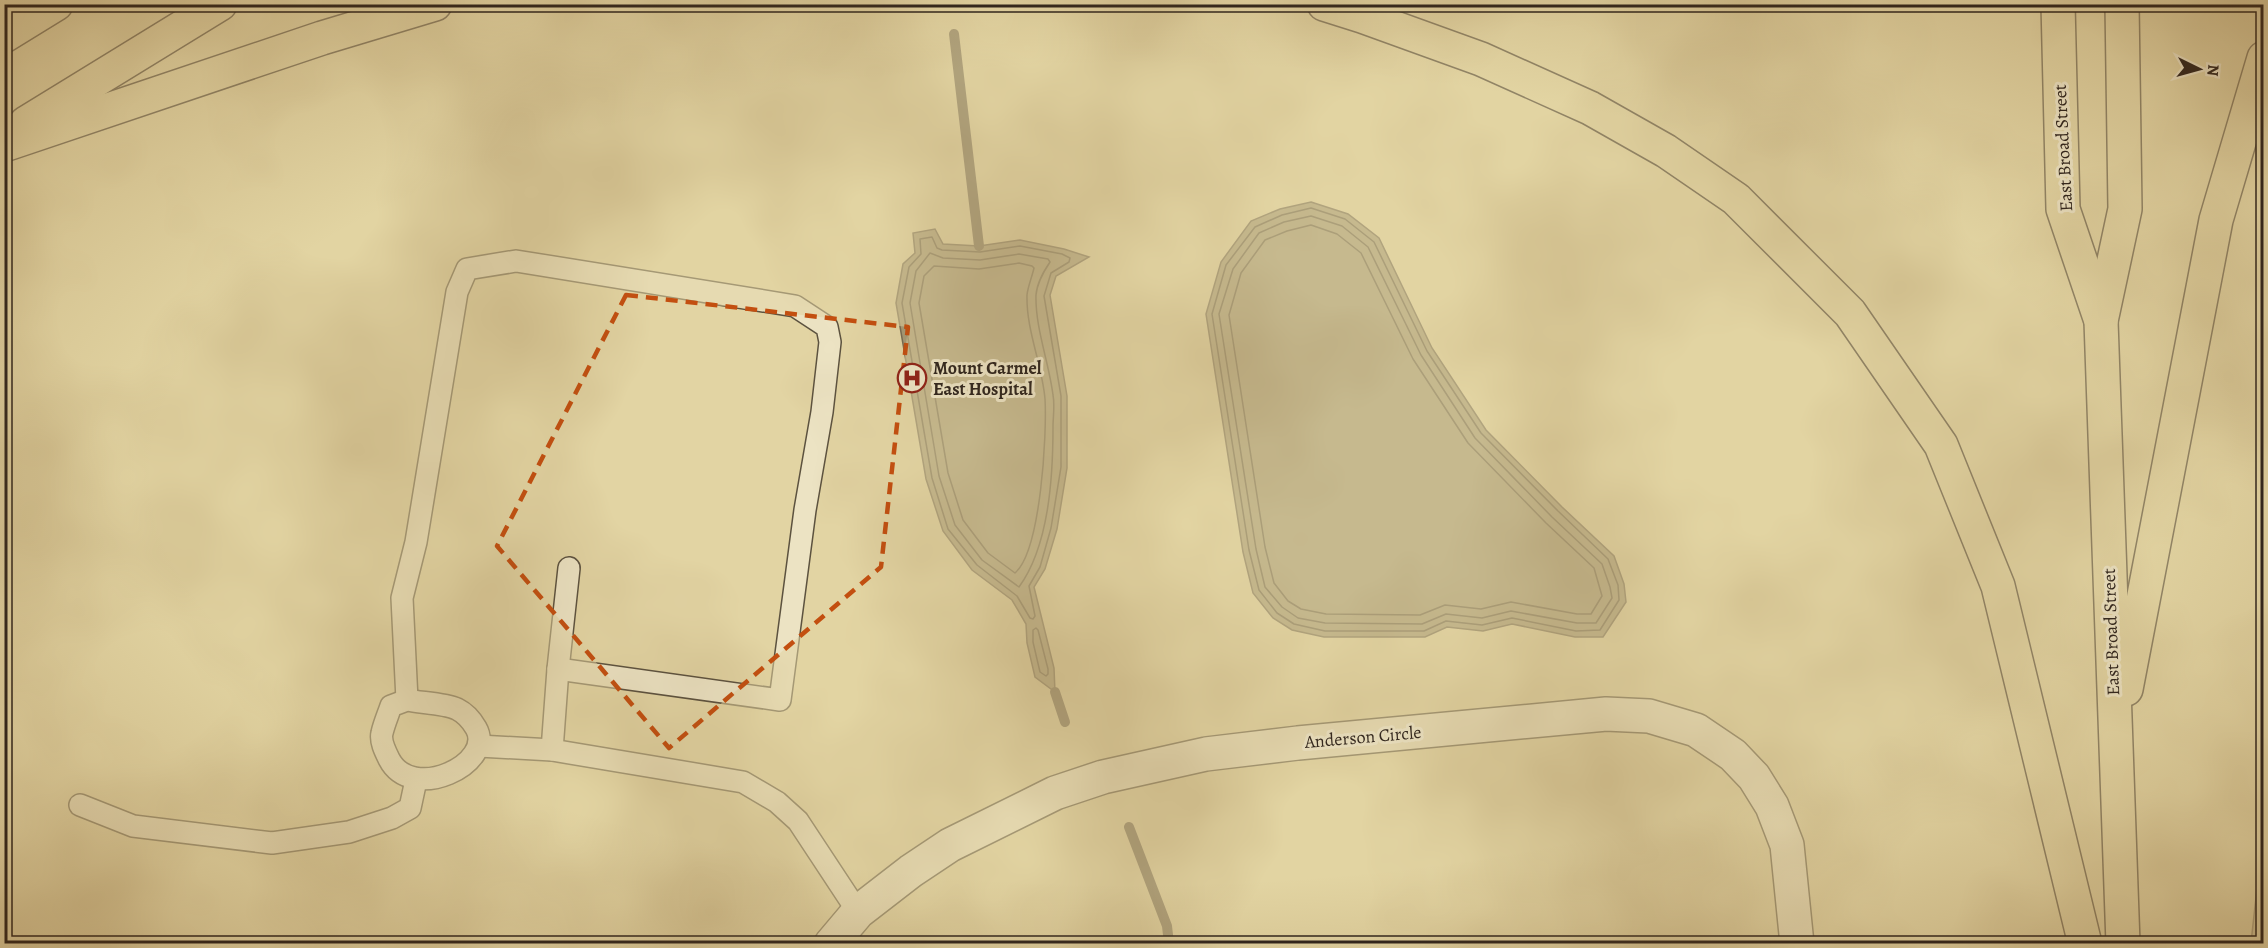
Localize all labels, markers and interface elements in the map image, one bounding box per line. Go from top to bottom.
north arrow [2169,39,2229,99]
text: N [2201,63,2224,77]
street label: East Broad Street [2048,84,2078,212]
place label: Mount Carmel East Hospital [933,356,1042,401]
hospital icon: Mount Carmel East Hospital [896,362,928,394]
street label: East Broad Street [2097,568,2125,696]
street label: Anderson Circle [1303,720,1422,754]

